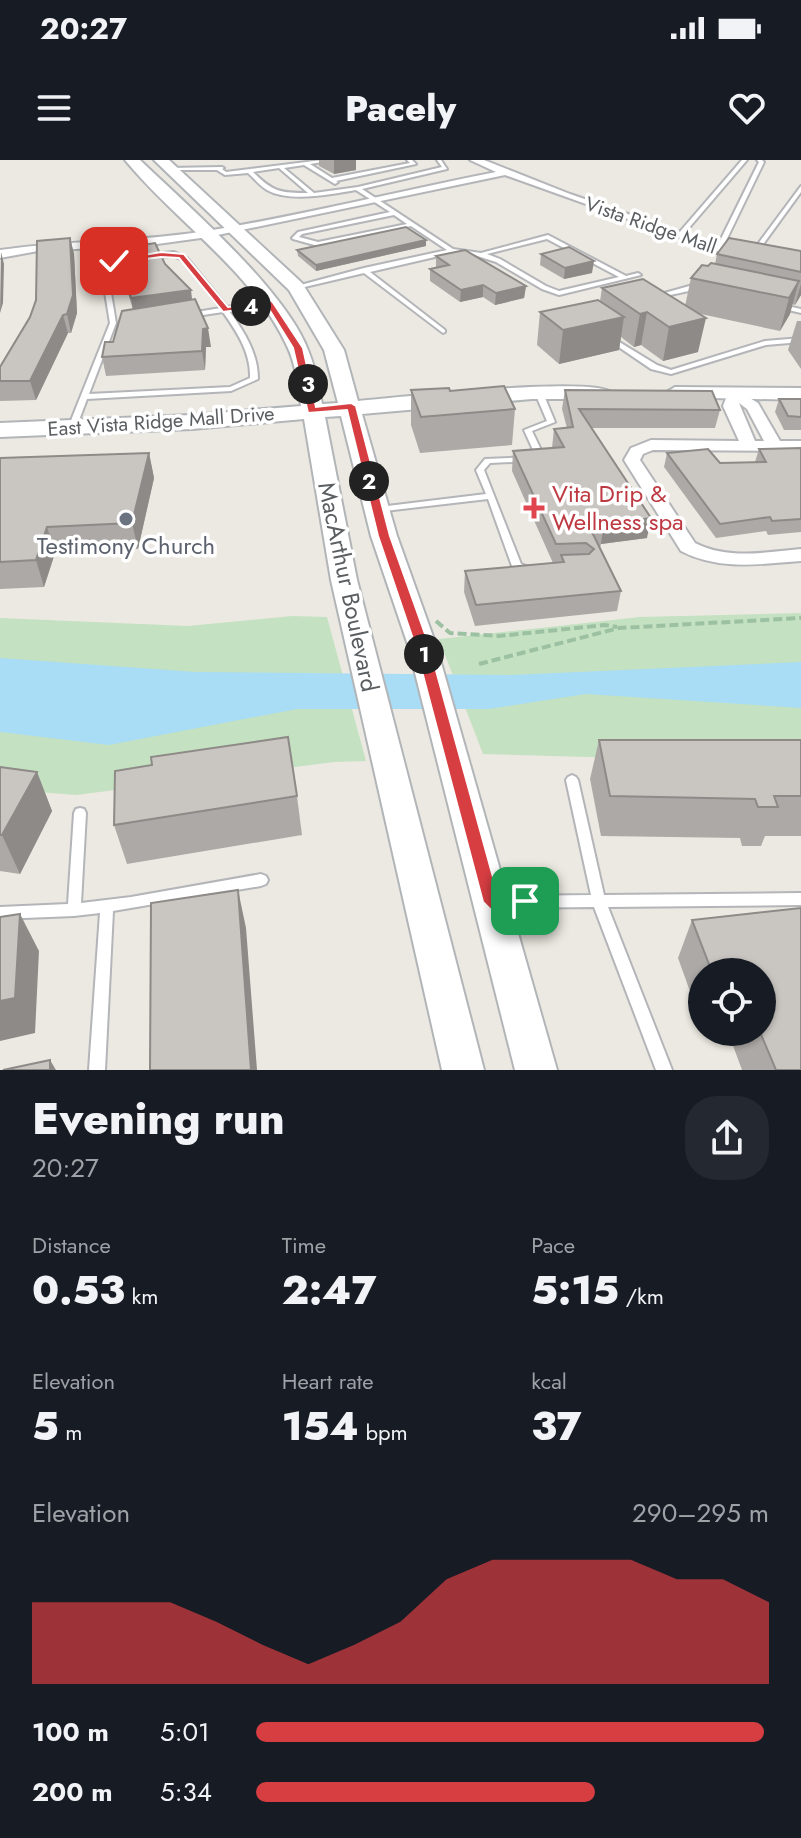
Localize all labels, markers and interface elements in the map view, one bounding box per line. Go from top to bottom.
text: 20:27 [40,7,127,50]
text: Pacely [345,82,456,134]
icon: menu [32,86,76,130]
icon: heart [725,86,769,130]
street label: Vista Ridge Mall [581,189,721,262]
pin [80,227,148,295]
icon: check [92,239,136,283]
pin: 4 [231,286,271,326]
text: 4 [243,290,259,322]
pin: 3 [288,364,328,404]
text: 3 [301,368,315,400]
street label: East Vista Ridge Mall Drive [47,399,275,444]
pin: 2 [349,461,389,501]
text: 2 [362,465,376,497]
place label: Vita Drip & Wellness spa [552,476,684,539]
street label: MacArthur Boulevard [309,479,388,695]
marker: Vita Drip & Wellness spa [523,497,545,519]
marker: Testimony Church [117,510,135,528]
place label: Testimony Church [37,528,215,563]
pin: 1 [404,634,444,674]
text: 1 [418,638,430,670]
pin [491,867,559,935]
icon: arrive [503,879,547,923]
map controls [688,958,776,1046]
button: locate [688,958,776,1046]
text: Evening run [32,1087,285,1151]
button: share [685,1096,769,1180]
text: 20:27 [32,1149,99,1187]
text: Distance [32,1229,111,1261]
text: Time [282,1229,326,1261]
text: Pace [531,1229,575,1261]
text: 0.53 [32,1261,125,1319]
text: 2:47 [282,1261,376,1319]
text: 5:15 [531,1261,619,1319]
text: km [125,1280,158,1312]
text: /km [619,1280,664,1312]
text: Elevation [32,1365,115,1397]
text: Heart rate [282,1365,373,1397]
text: kcal [531,1365,567,1397]
text: 5 [32,1397,59,1455]
text: 154 [282,1397,359,1455]
text: 37 [531,1397,582,1455]
text: m [59,1416,83,1448]
text: bpm [359,1416,408,1448]
text: Elevation [32,1494,130,1532]
text: 290–295 m [632,1494,769,1532]
text: 100 m [32,1713,109,1751]
text: 5:01 [160,1713,210,1751]
text: 200 m [32,1773,113,1811]
text: 5:34 [160,1773,212,1811]

